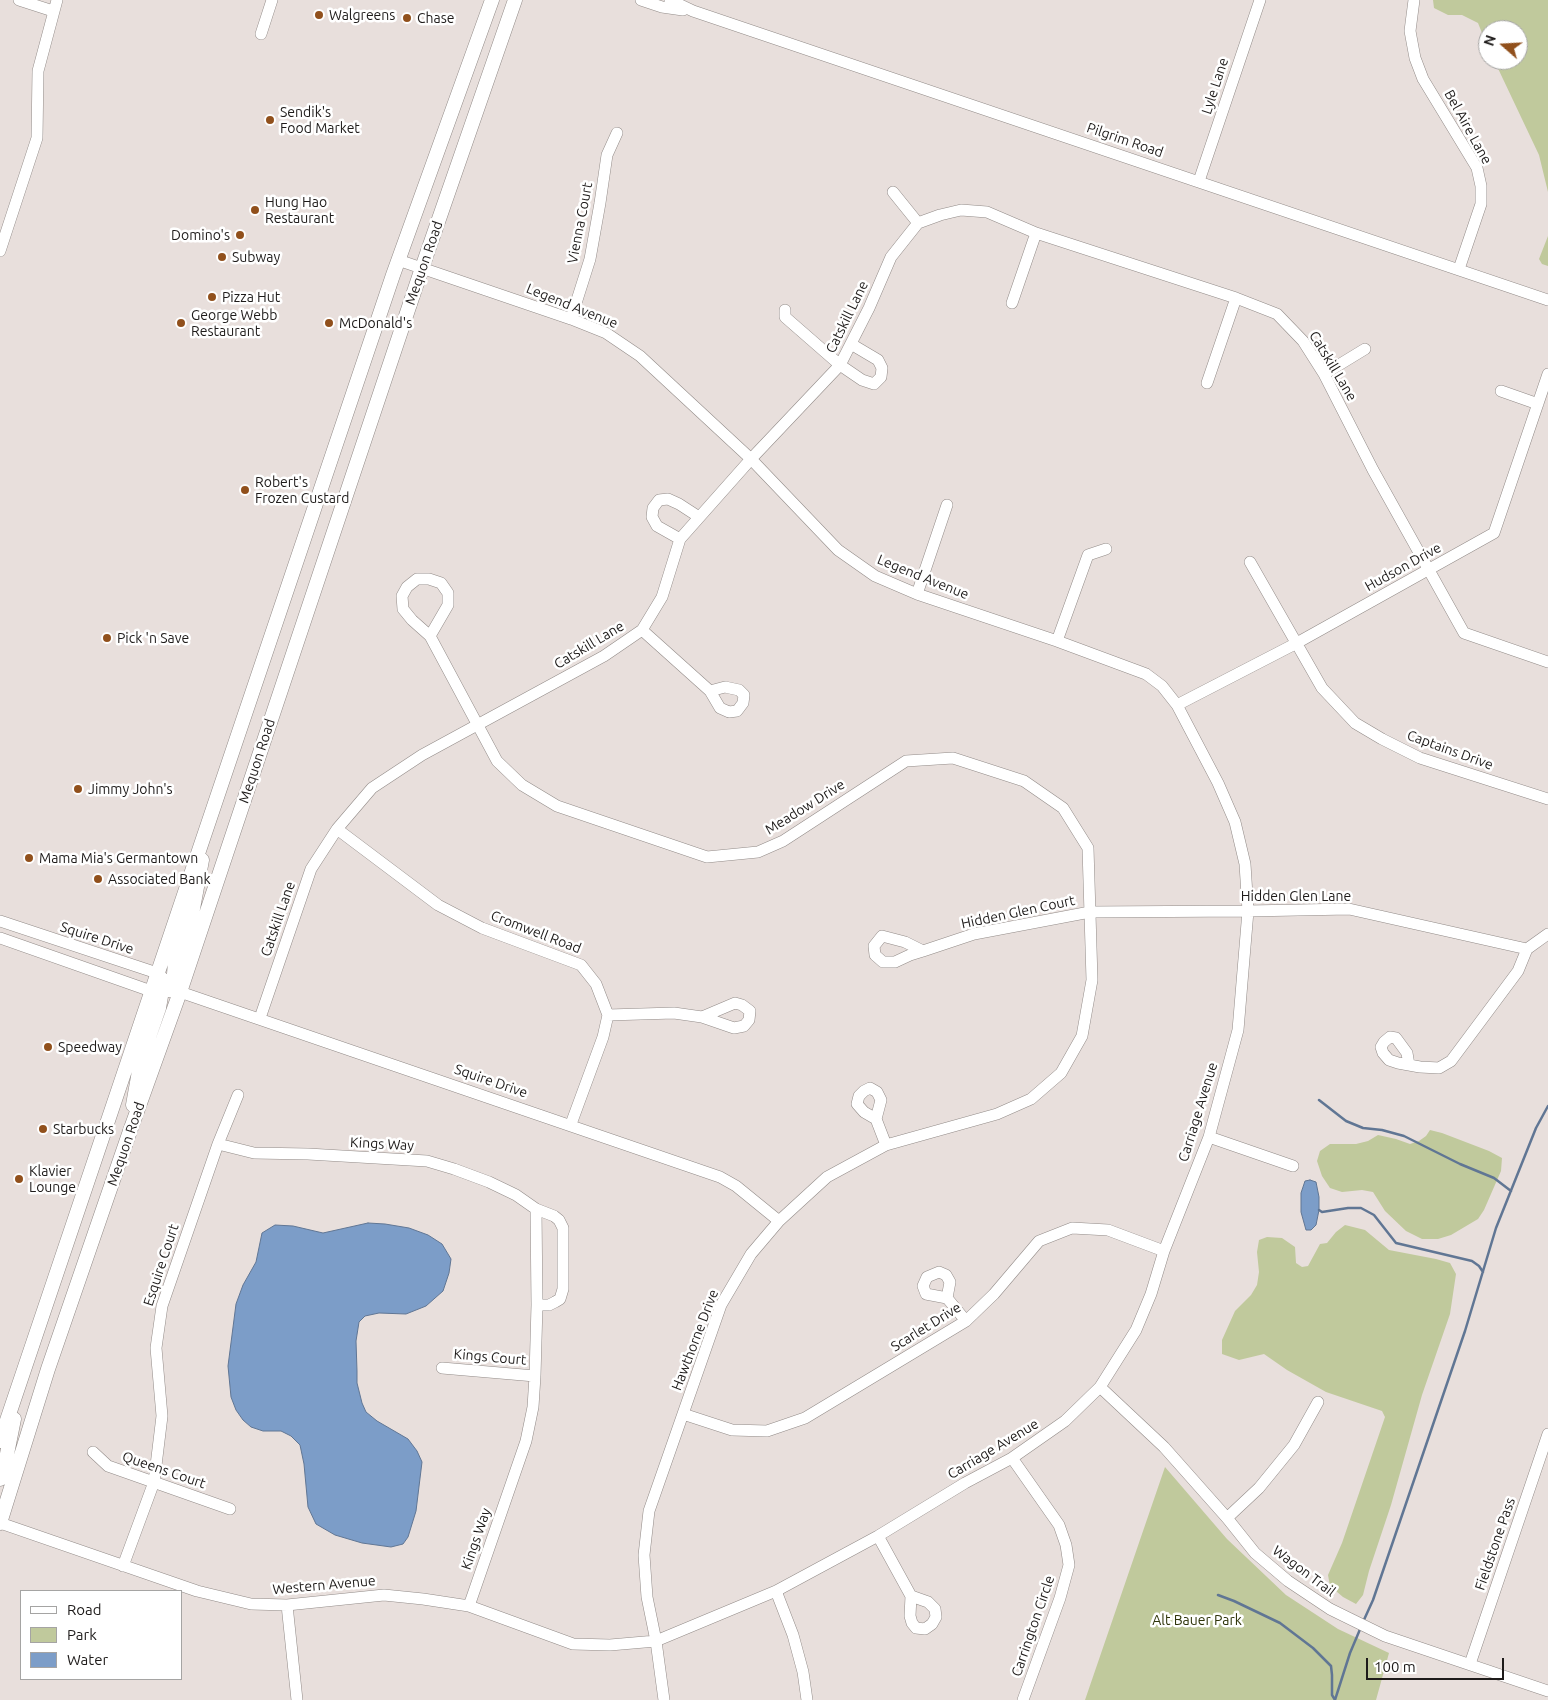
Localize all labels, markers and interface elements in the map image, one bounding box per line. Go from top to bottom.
place label: Walgreens [329,7,395,23]
marker: Walgreens [313,9,325,21]
place label: Chase [417,10,455,26]
marker: Chase [401,12,413,24]
north arrow [1478,20,1528,70]
text: N [1480,33,1499,48]
street label: Lyle Lane [1198,56,1232,116]
street label: Bel Aire Lane [1441,87,1495,167]
place label: Sendik's Food Market [280,104,360,136]
marker: Sendik's Food Market [264,114,276,126]
street label: Pilgrim Road [1085,119,1165,161]
street label: Vienna Court [564,181,596,265]
place label: Hung Hao Restaurant [265,194,334,226]
marker: Hung Hao Restaurant [249,204,261,216]
street label: Mequon Road [402,219,446,307]
place label: Domino's [171,227,230,243]
marker: Domino's [234,229,246,241]
place label: Subway [232,249,280,265]
marker: Subway [216,251,228,263]
street label: Catskill Lane [822,278,872,356]
street label: Legend Avenue [524,280,620,332]
place label: Pizza Hut [222,289,280,305]
marker: Pizza Hut [206,291,218,303]
place label: George Webb Restaurant [191,307,277,340]
place label: McDonald's [339,315,412,331]
marker: George Webb Restaurant [175,317,187,329]
marker: McDonald's [323,317,335,329]
street label: Catskill Lane [1306,328,1360,404]
place label: Robert's Frozen Custard [255,474,349,507]
marker: Robert's Frozen Custard [239,484,251,496]
street label: Hudson Drive [1362,539,1444,595]
street label: Legend Avenue [875,551,971,603]
street label: Catskill Lane [551,618,627,672]
place label: Pick 'n Save [117,630,189,646]
marker: Pick 'n Save [101,632,113,644]
street label: Mequon Road [235,717,279,805]
street label: Captains Drive [1405,727,1495,773]
street label: Meadow Drive [762,776,848,838]
place label: Jimmy John's [88,781,173,797]
marker: Jimmy John's [72,783,84,795]
place label: Mama Mia's Germantown [39,850,198,866]
marker: Mama Mia's Germantown [23,852,35,864]
place label: Associated Bank [108,871,210,887]
marker: Associated Bank [92,873,104,885]
street label: Catskill Lane [257,879,299,959]
street label: Hidden Glen Lane [1241,888,1351,904]
street label: Hidden Glen Court [960,892,1076,932]
street label: Cromwell Road [488,907,584,957]
street label: Squire Drive [58,918,136,958]
place label: Speedway [58,1039,122,1055]
marker: Speedway [42,1041,54,1053]
street label: Carriage Avenue [1175,1060,1221,1164]
street label: Squire Drive [452,1061,530,1101]
street label: Mequon Road [104,1100,148,1188]
place label: Starbucks [53,1121,114,1137]
marker: Starbucks [37,1123,49,1135]
street label: Kings Way [350,1134,414,1154]
place label: Klavier Lounge [29,1163,76,1196]
marker: Klavier Lounge [13,1173,25,1185]
street label: Esquire Court [140,1222,182,1308]
street label: Hawthorne Drive [668,1287,722,1393]
street label: Scarlet Drive [888,1299,964,1355]
street label: Kings Court [453,1345,527,1369]
street label: Carriage Avenue [944,1415,1042,1483]
street label: Queens Court [120,1448,208,1492]
street label: Fieldstone Pass [1471,1496,1519,1592]
street label: Kings Way [458,1506,494,1572]
street label: Wagon Trail [1269,1542,1339,1600]
street label: Western Avenue [272,1572,376,1598]
street label: Carrington Circle [1008,1573,1058,1679]
legend [20,1590,182,1680]
text: Road [67,1601,102,1618]
park label: Alt Bauer Park [1152,1612,1242,1628]
text: Park [67,1626,97,1643]
scale bar [1368,1648,1506,1680]
text: Water [67,1651,108,1668]
text: 100 m [1374,1658,1416,1675]

